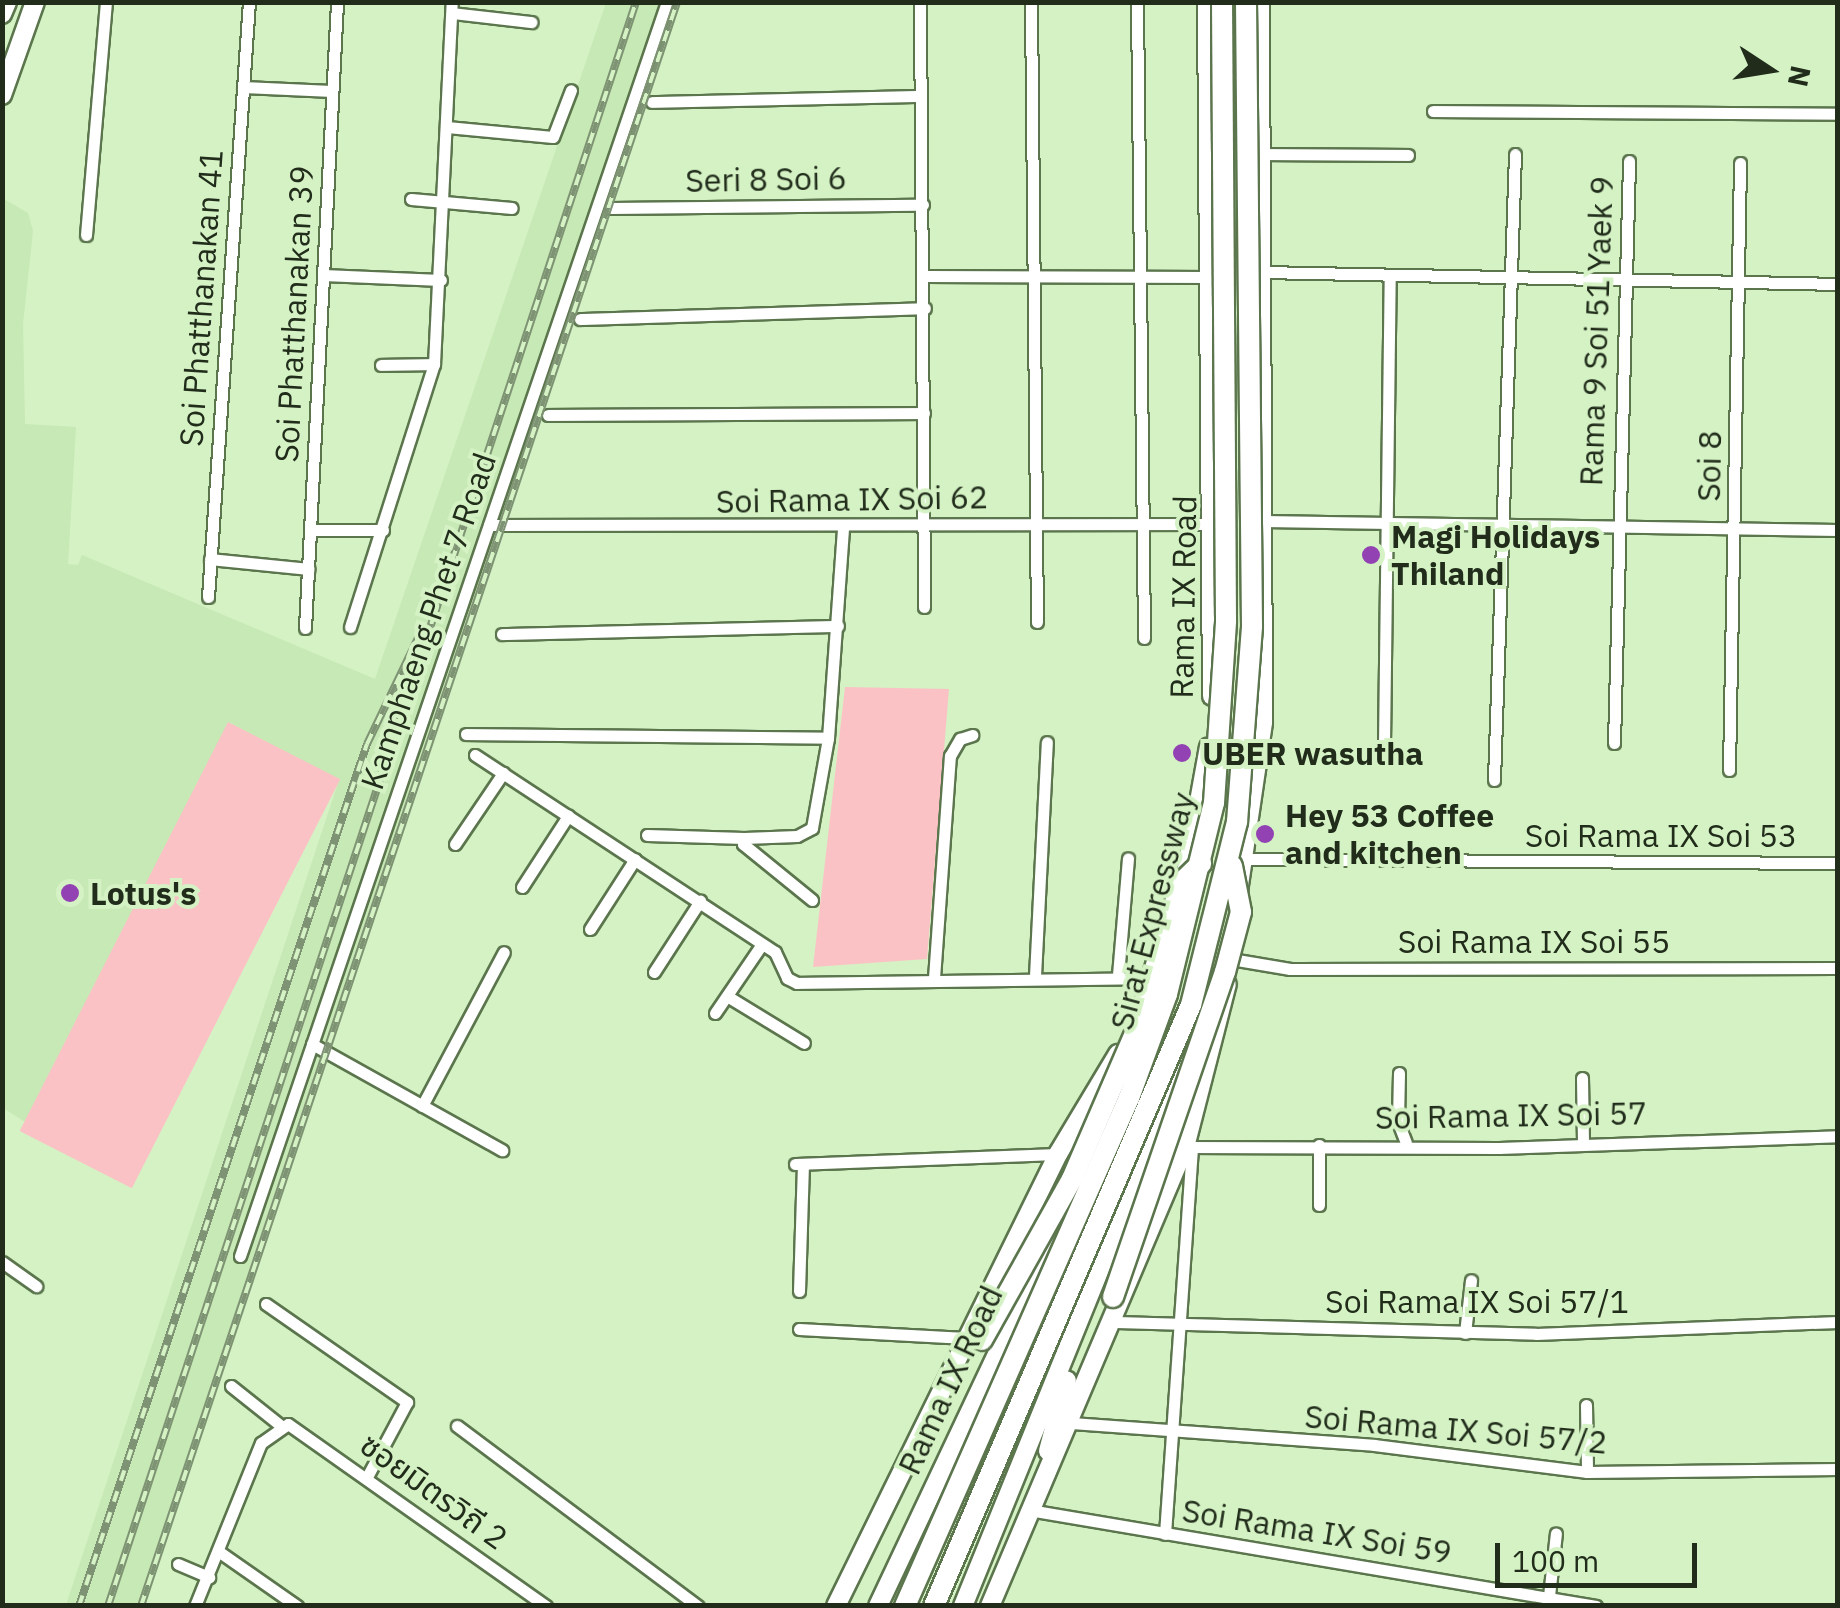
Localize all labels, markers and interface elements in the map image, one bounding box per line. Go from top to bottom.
north arrow [1720,20,1820,120]
text: N [1780,63,1820,90]
street label: Soi Phatthanakan 41 [171,148,231,448]
street label: Seri 8 Soi 6 [685,158,847,200]
street label: Soi Phatthanakan 39 [267,165,321,463]
street label: Rama 9 Soi 51 Yaek 9 [1571,175,1621,487]
street label: Soi 8 [1689,430,1729,502]
street label: Kamphaeng Phet 7 Road [352,448,504,794]
street label: Soi Rama IX Soi 62 [716,477,988,521]
street label: Rama IX Road [1162,495,1204,699]
place label: Magi Holidays Thiland [1391,518,1600,593]
marker: Magi Holidays Thiland [1360,544,1382,566]
place label: UBER wasutha [1202,734,1424,772]
marker: UBER wasutha [1171,742,1193,764]
street label: Sirat Expressway [1102,788,1202,1034]
place label: Hey 53 Coffee and kitchen [1285,797,1494,872]
street label: Soi Rama IX Soi 53 [1525,816,1797,854]
marker: Hey 53 Coffee and kitchen [1254,823,1276,845]
place label: Lotus's [90,874,196,912]
marker: Lotus's [59,882,81,904]
street label: Soi Rama IX Soi 55 [1398,922,1670,960]
street label: Soi Rama IX Soi 57 [1375,1093,1647,1137]
street label: Rama IX Road [890,1280,1010,1480]
street label: Soi Rama IX Soi 57/1 [1325,1282,1629,1320]
street label: Soi Rama IX Soi 57/2 [1303,1397,1609,1461]
street label: ซอยมิตรวิถี 2 [353,1425,515,1557]
street label: Soi Rama IX Soi 59 [1180,1491,1454,1571]
scale bar [1500,1523,1702,1585]
text: 100 m [1512,1541,1599,1580]

